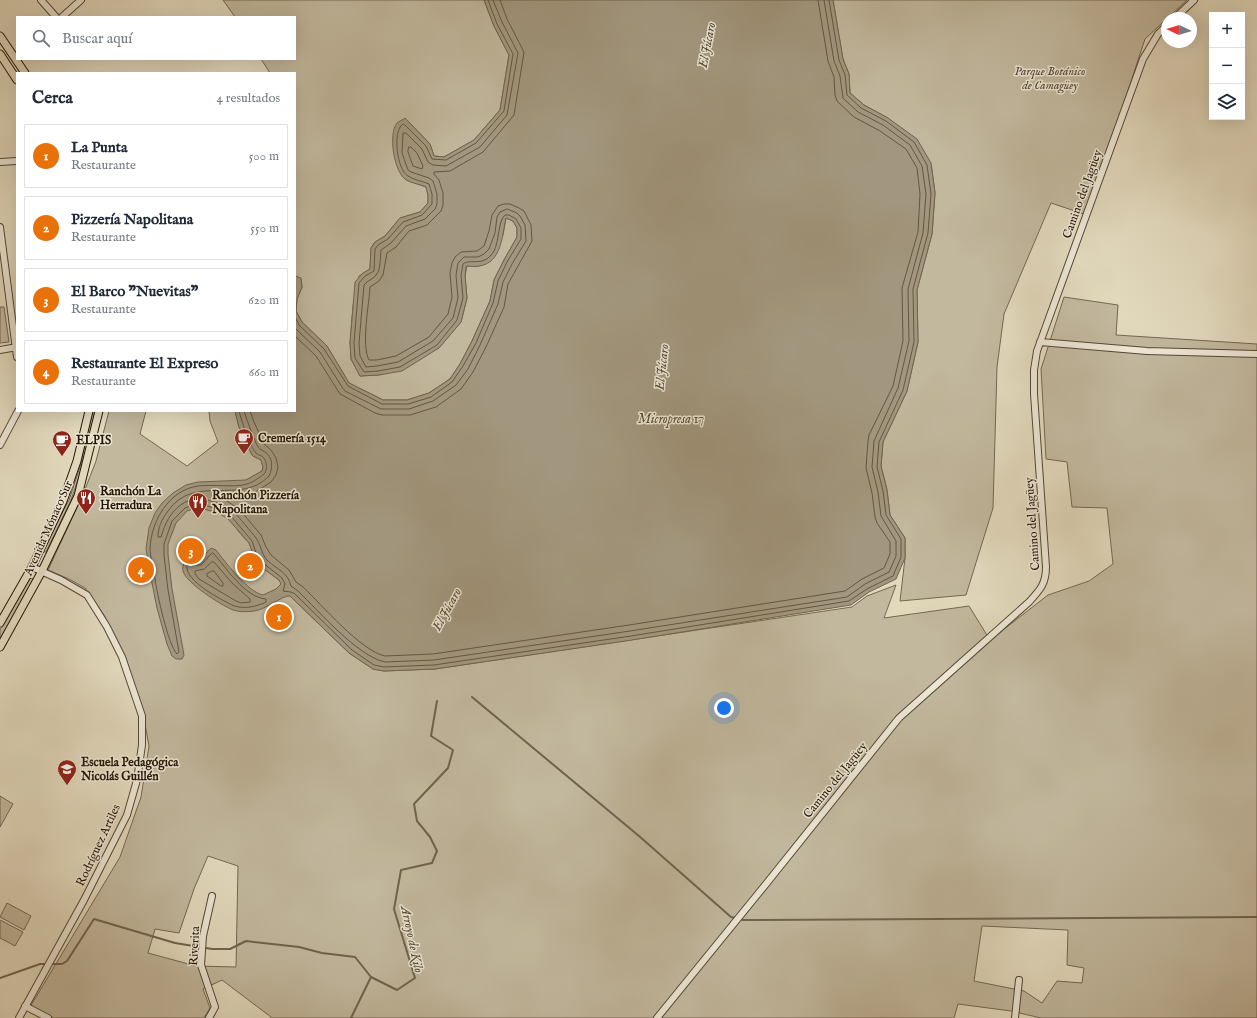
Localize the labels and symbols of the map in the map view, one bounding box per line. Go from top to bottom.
north arrow [1161,12,1197,48]
water label: El Júcaro [695,21,720,71]
park label: Parque Botánico de Camagüey [1015,64,1085,94]
street label: Camino del Jagüey [1059,148,1106,241]
water label: El Júcaro [652,343,673,392]
water label: Micropresa 17 [638,411,704,428]
cafe icon: Cremería 1514 [233,427,255,455]
cafe icon: ELPIS [51,429,73,457]
place label: Cremería 1514 [258,431,327,446]
place label: ELPIS [76,433,111,448]
street label: Camino del Jagüey [1022,477,1044,571]
street label: Avenida Mónaco Sur [20,478,76,579]
place label: Ranchón La Herradura [100,484,162,513]
restaurant icon: Ranchón La Herradura [75,487,97,515]
place label: Ranchón Pizzería Napolitana [211,488,300,518]
restaurant icon: Ranchón Pizzería Napolitana [187,491,209,519]
pin: 3 [178,536,204,566]
pin: 2 [237,551,263,581]
pin: 4 [128,555,154,585]
water label: El Júcaro [428,585,466,635]
pin: 1 [266,602,292,632]
your location [714,698,734,718]
street label: Camino del Jagüey [800,739,871,822]
place label: Escuela Pedagógica Nicolás Guillén [80,755,179,784]
school or university icon: Escuela Pedagógica Nicolás Guillén [56,758,78,786]
street label: Rodríguez Artiles [73,802,124,889]
water label: Arroyo de Kilo [396,902,427,975]
street label: Riverita [186,925,203,966]

